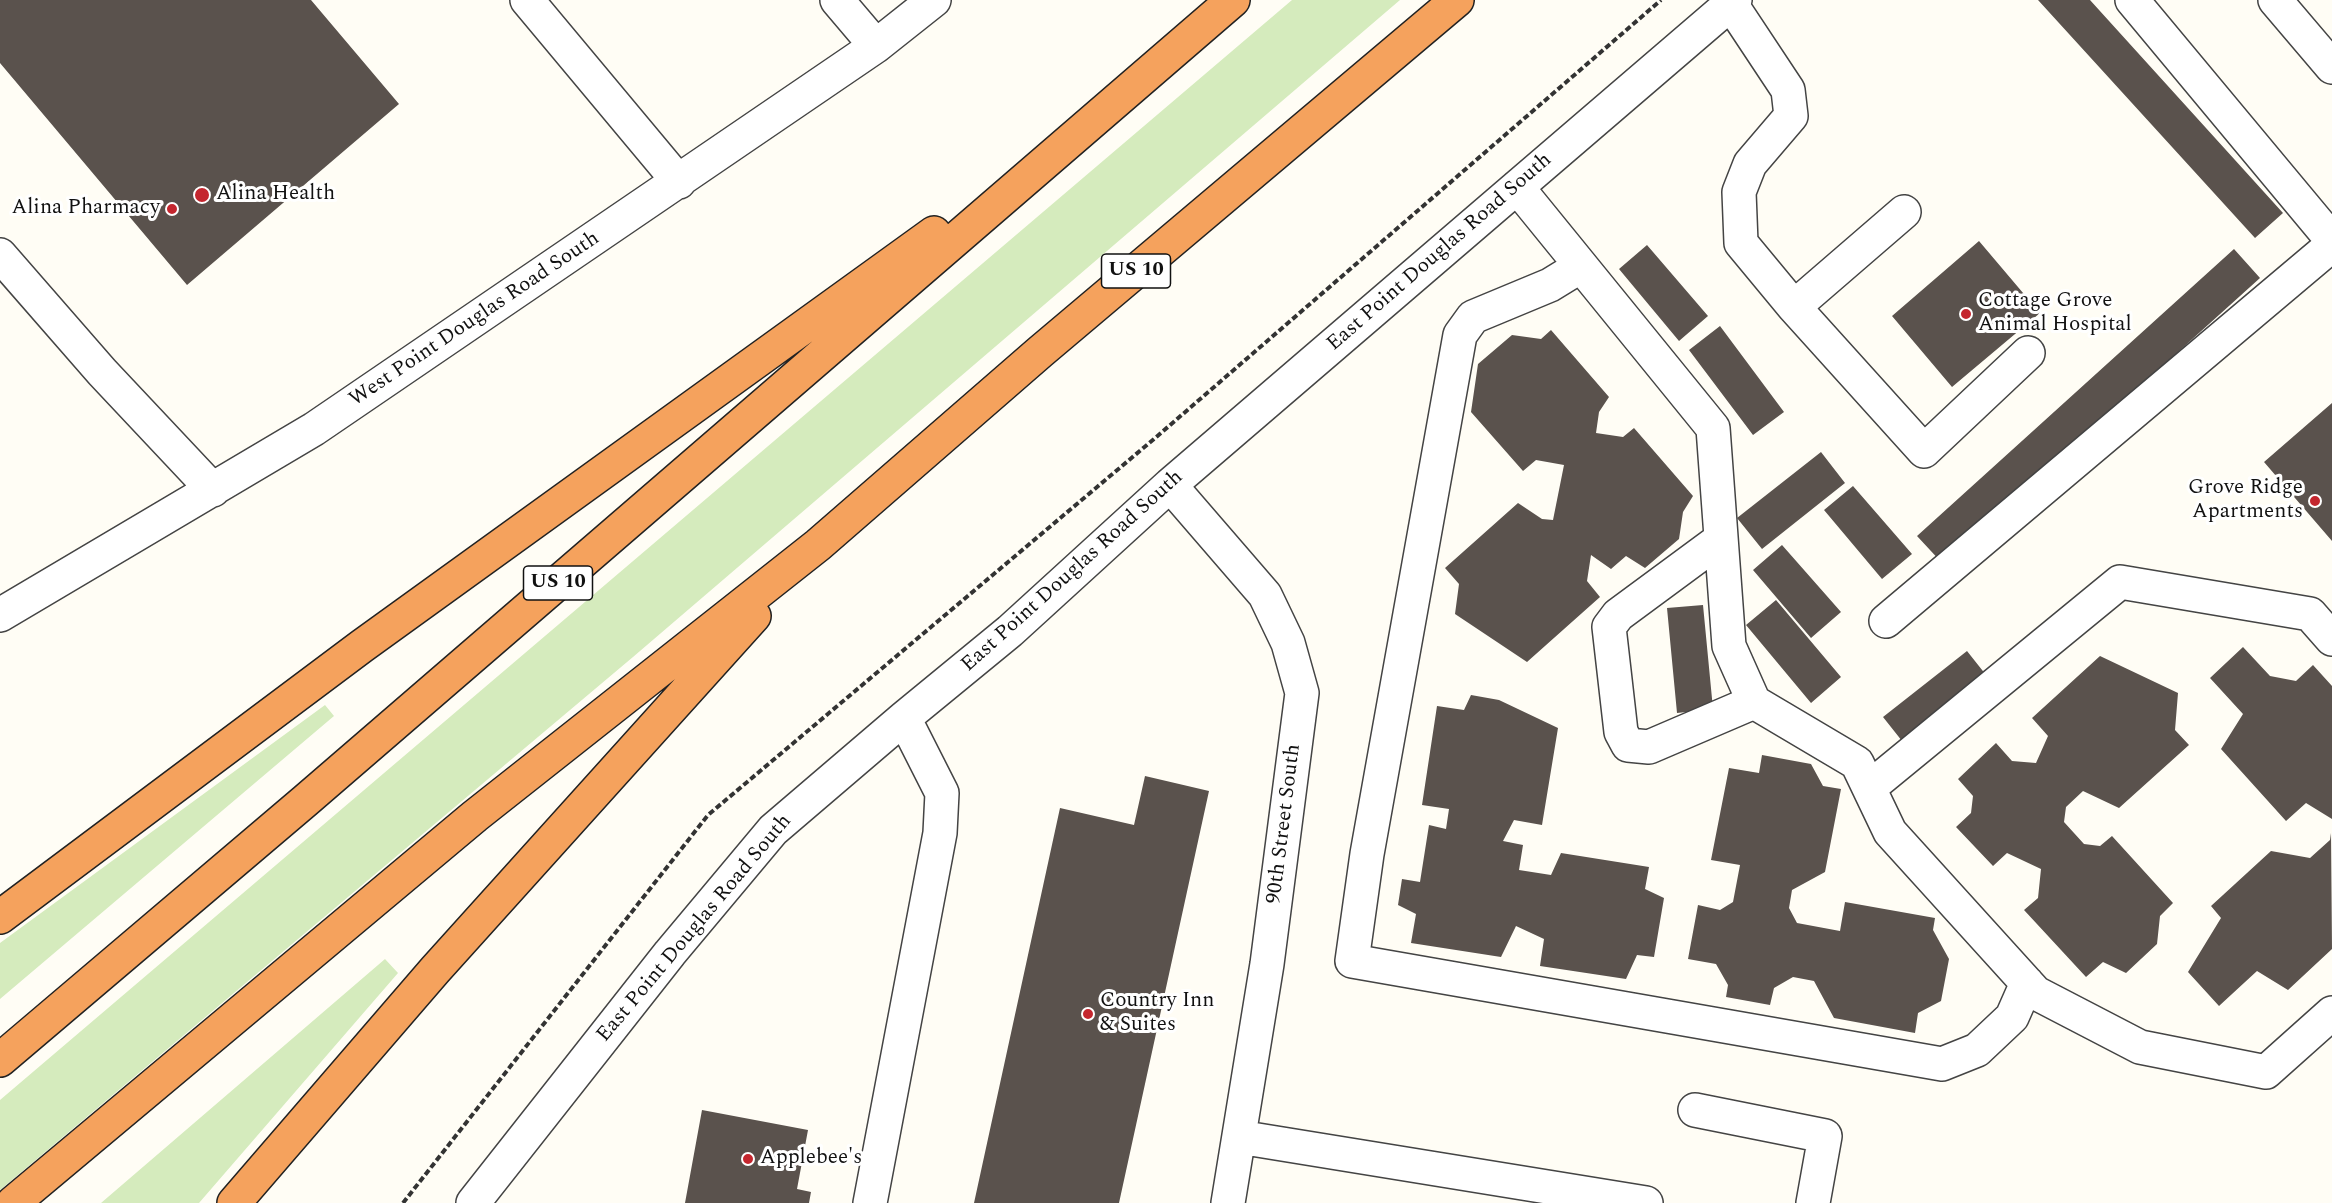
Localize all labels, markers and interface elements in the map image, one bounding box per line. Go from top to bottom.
street label: East Point Douglas Road South [1322,148,1558,358]
place label: Alina Health [216,182,335,208]
marker: Alina Health [193,186,211,204]
place label: Alina Pharmacy [12,196,160,222]
marker: Alina Pharmacy [165,202,179,216]
street label: West Point Douglas Road South [345,227,605,413]
road number: US 10 [1102,254,1170,288]
place label: Cottage Grove Animal Hospital [1978,289,2132,339]
marker: Cottage Grove Animal Hospital [1959,307,1973,321]
street label: East Point Douglas Road South [957,466,1189,678]
place label: Grove Ridge Apartments [2188,476,2303,526]
marker: Grove Ridge Apartments [2308,494,2322,508]
road number: US 10 [524,566,592,600]
street label: 90th Street South [1263,743,1307,905]
street label: East Point Douglas Road South [592,810,798,1048]
place label: Country Inn & Suites [1100,989,1215,1039]
marker: Country Inn & Suites [1081,1007,1095,1021]
place label: Applebee's [760,1146,862,1172]
marker: Applebee's [741,1152,755,1166]

